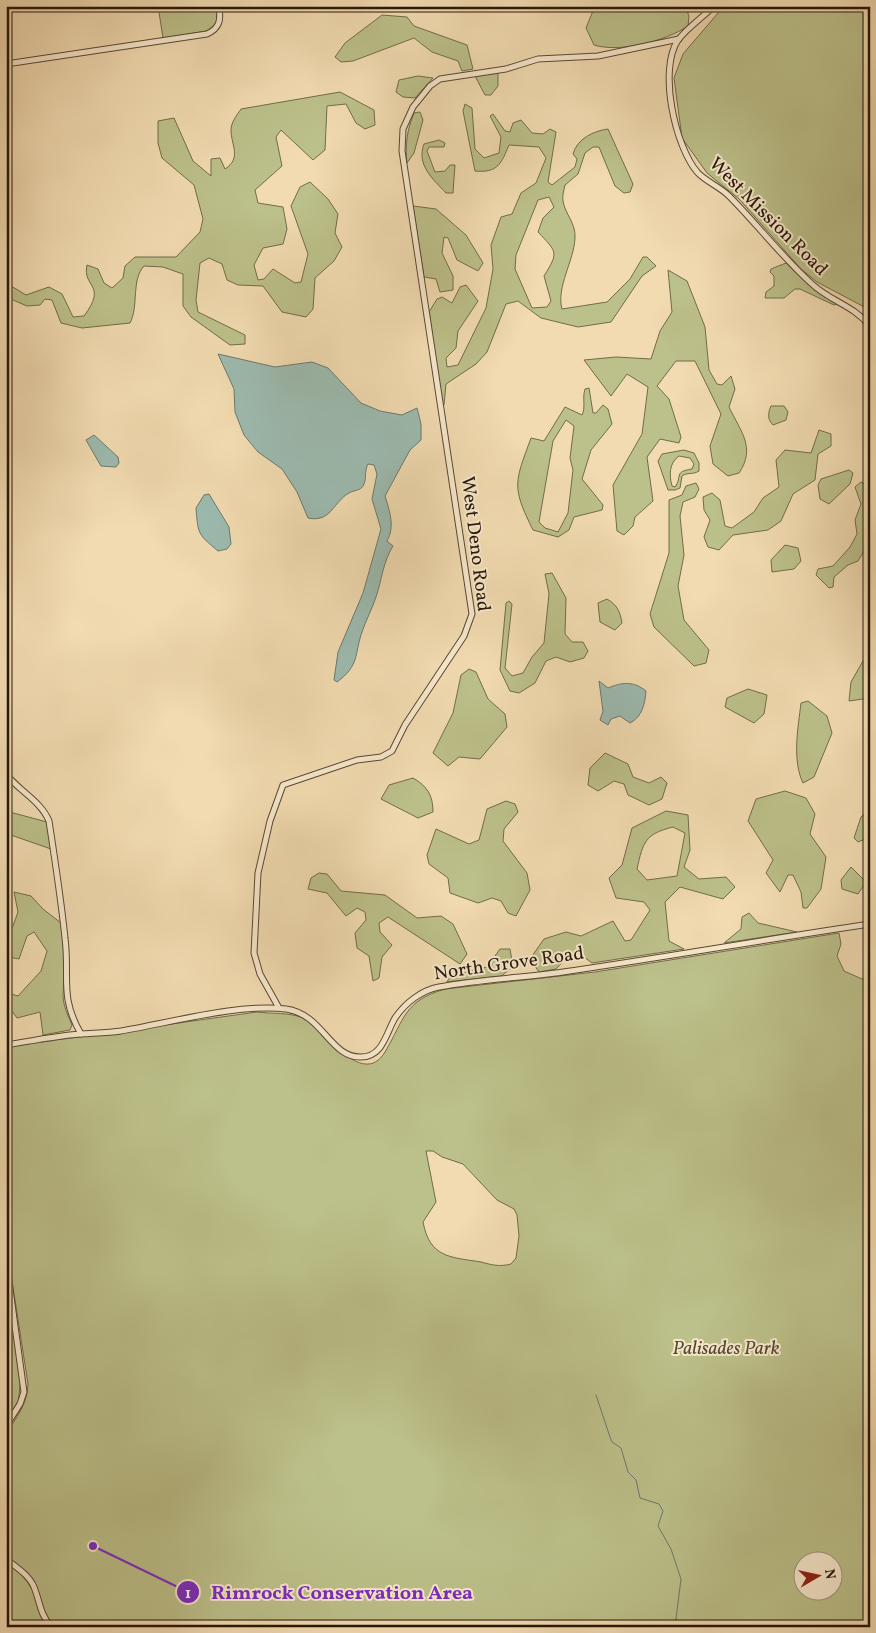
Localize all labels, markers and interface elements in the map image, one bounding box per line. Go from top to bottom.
street label: West Mission Road [703,152,833,282]
street label: West Deno Road [454,475,496,613]
street label: North Grove Road [432,941,586,987]
park label: Palisades Park [672,1336,780,1362]
north arrow [794,1550,844,1600]
text: N [819,1568,840,1581]
callout: Rimrock Conservation Area [176,1575,483,1610]
text: Rimrock Conservation Area [211,1580,473,1608]
text: 1 [185,1584,191,1605]

